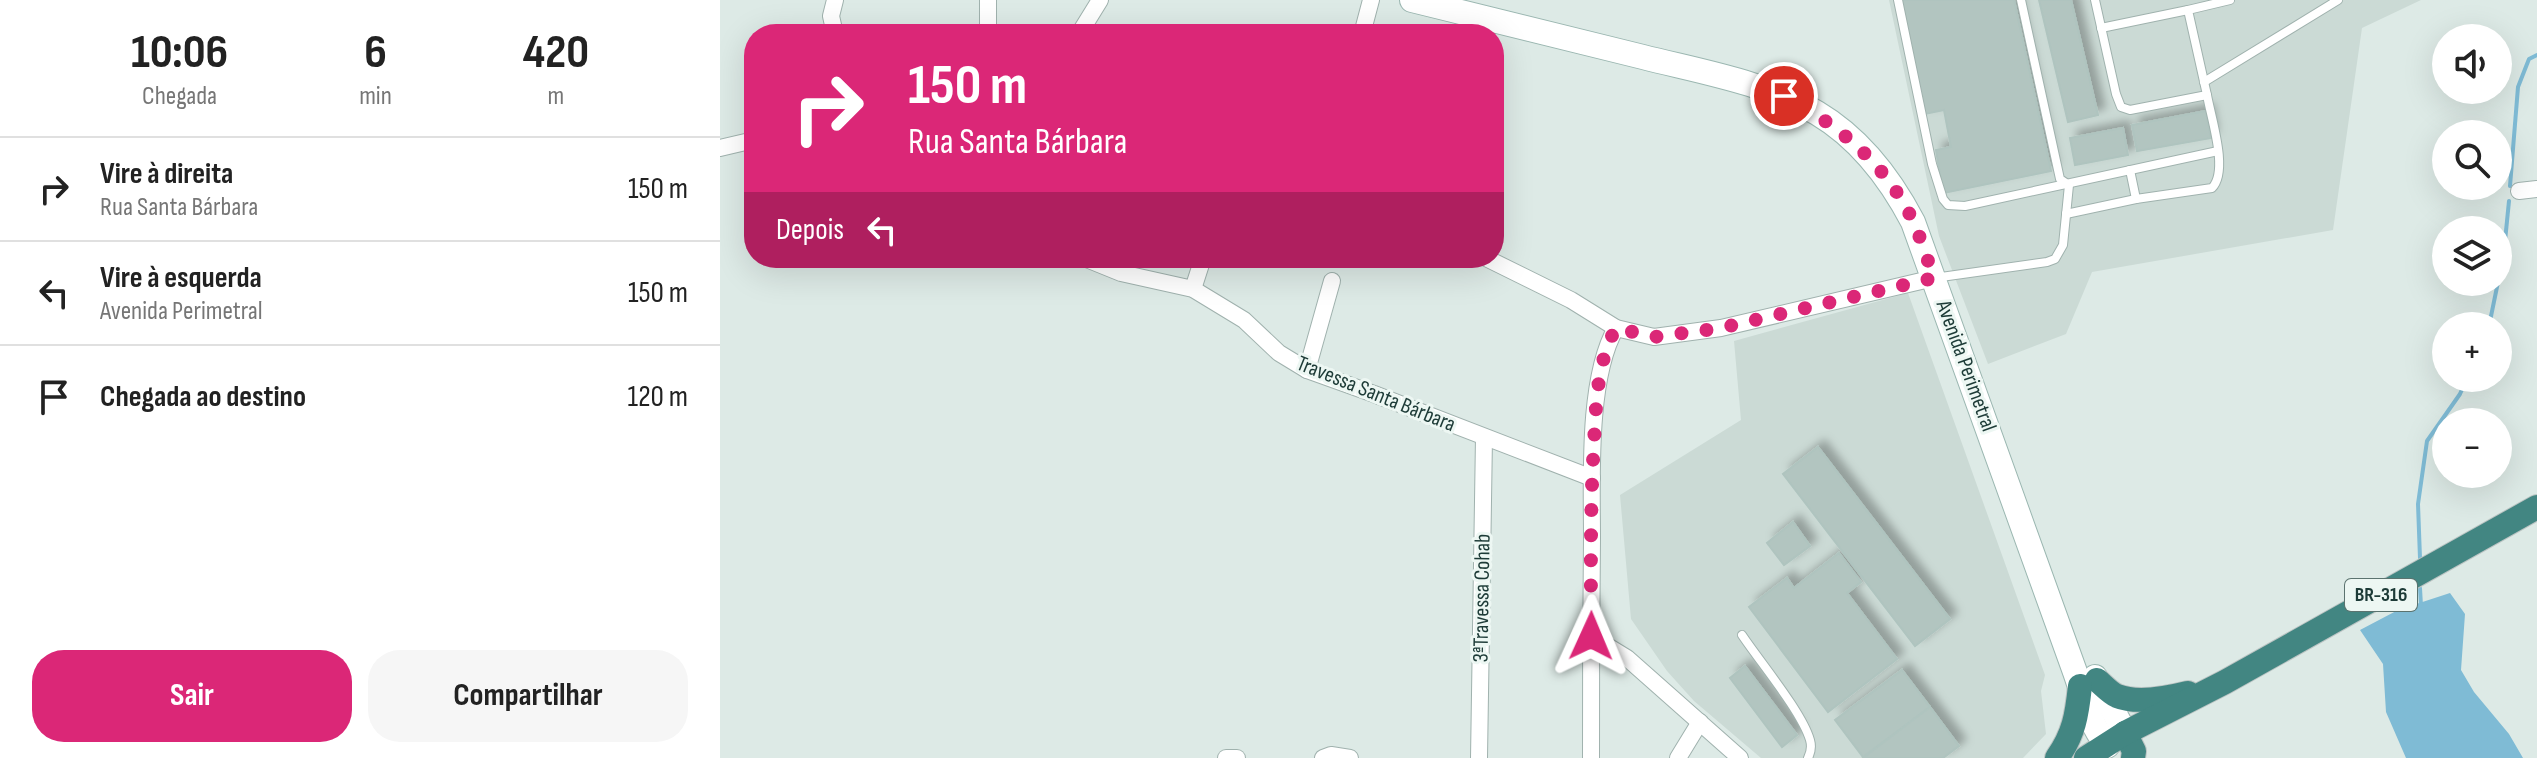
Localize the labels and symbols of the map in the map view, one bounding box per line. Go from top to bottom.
pin [1750,62,1818,130]
street label: Avenida Perimetral [1929,296,2002,435]
street label: Travessa Santa Bárbara [1293,350,1459,438]
street label: 3ªTravessa Cohab [1467,533,1497,663]
road number: BR-316 [2345,579,2417,611]
position arrow [1549,594,1633,678]

